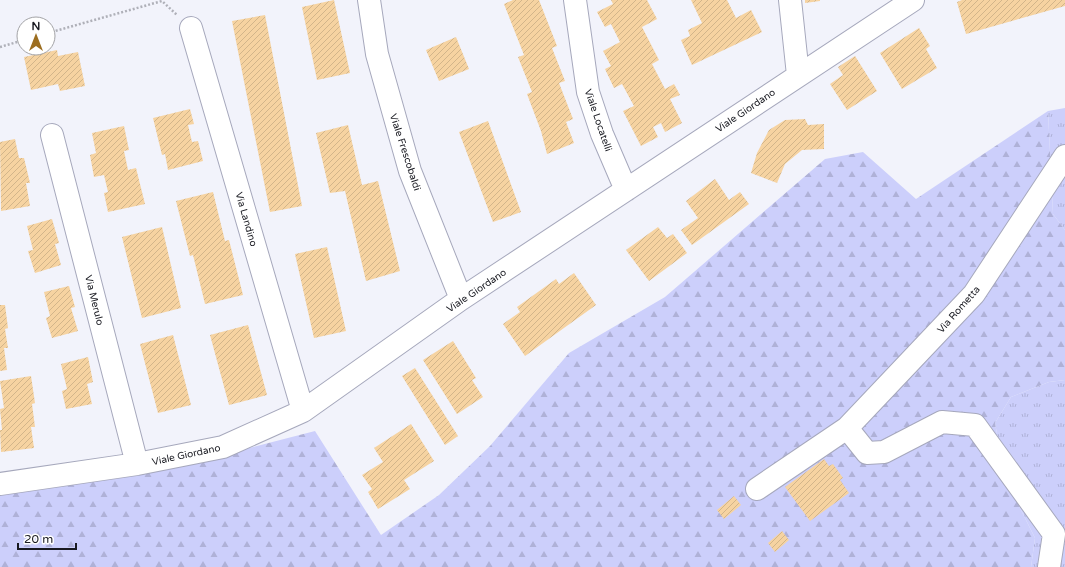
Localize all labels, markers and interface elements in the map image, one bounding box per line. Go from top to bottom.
north arrow [16,16,56,56]
text: N [32,20,40,33]
street label: Viale Giordano [713,86,778,135]
street label: Viale Locatelli [582,88,614,153]
street label: Viale Frescobaldi [387,112,423,192]
street label: Via Landino [233,191,260,248]
street label: Viale Giordano [444,266,509,315]
street label: Via Merulo [82,274,106,327]
street label: Via Rometta [935,284,983,336]
street label: Viale Giordano [151,442,222,468]
scale bar [18,525,76,551]
text: 20 m [24,532,53,546]

